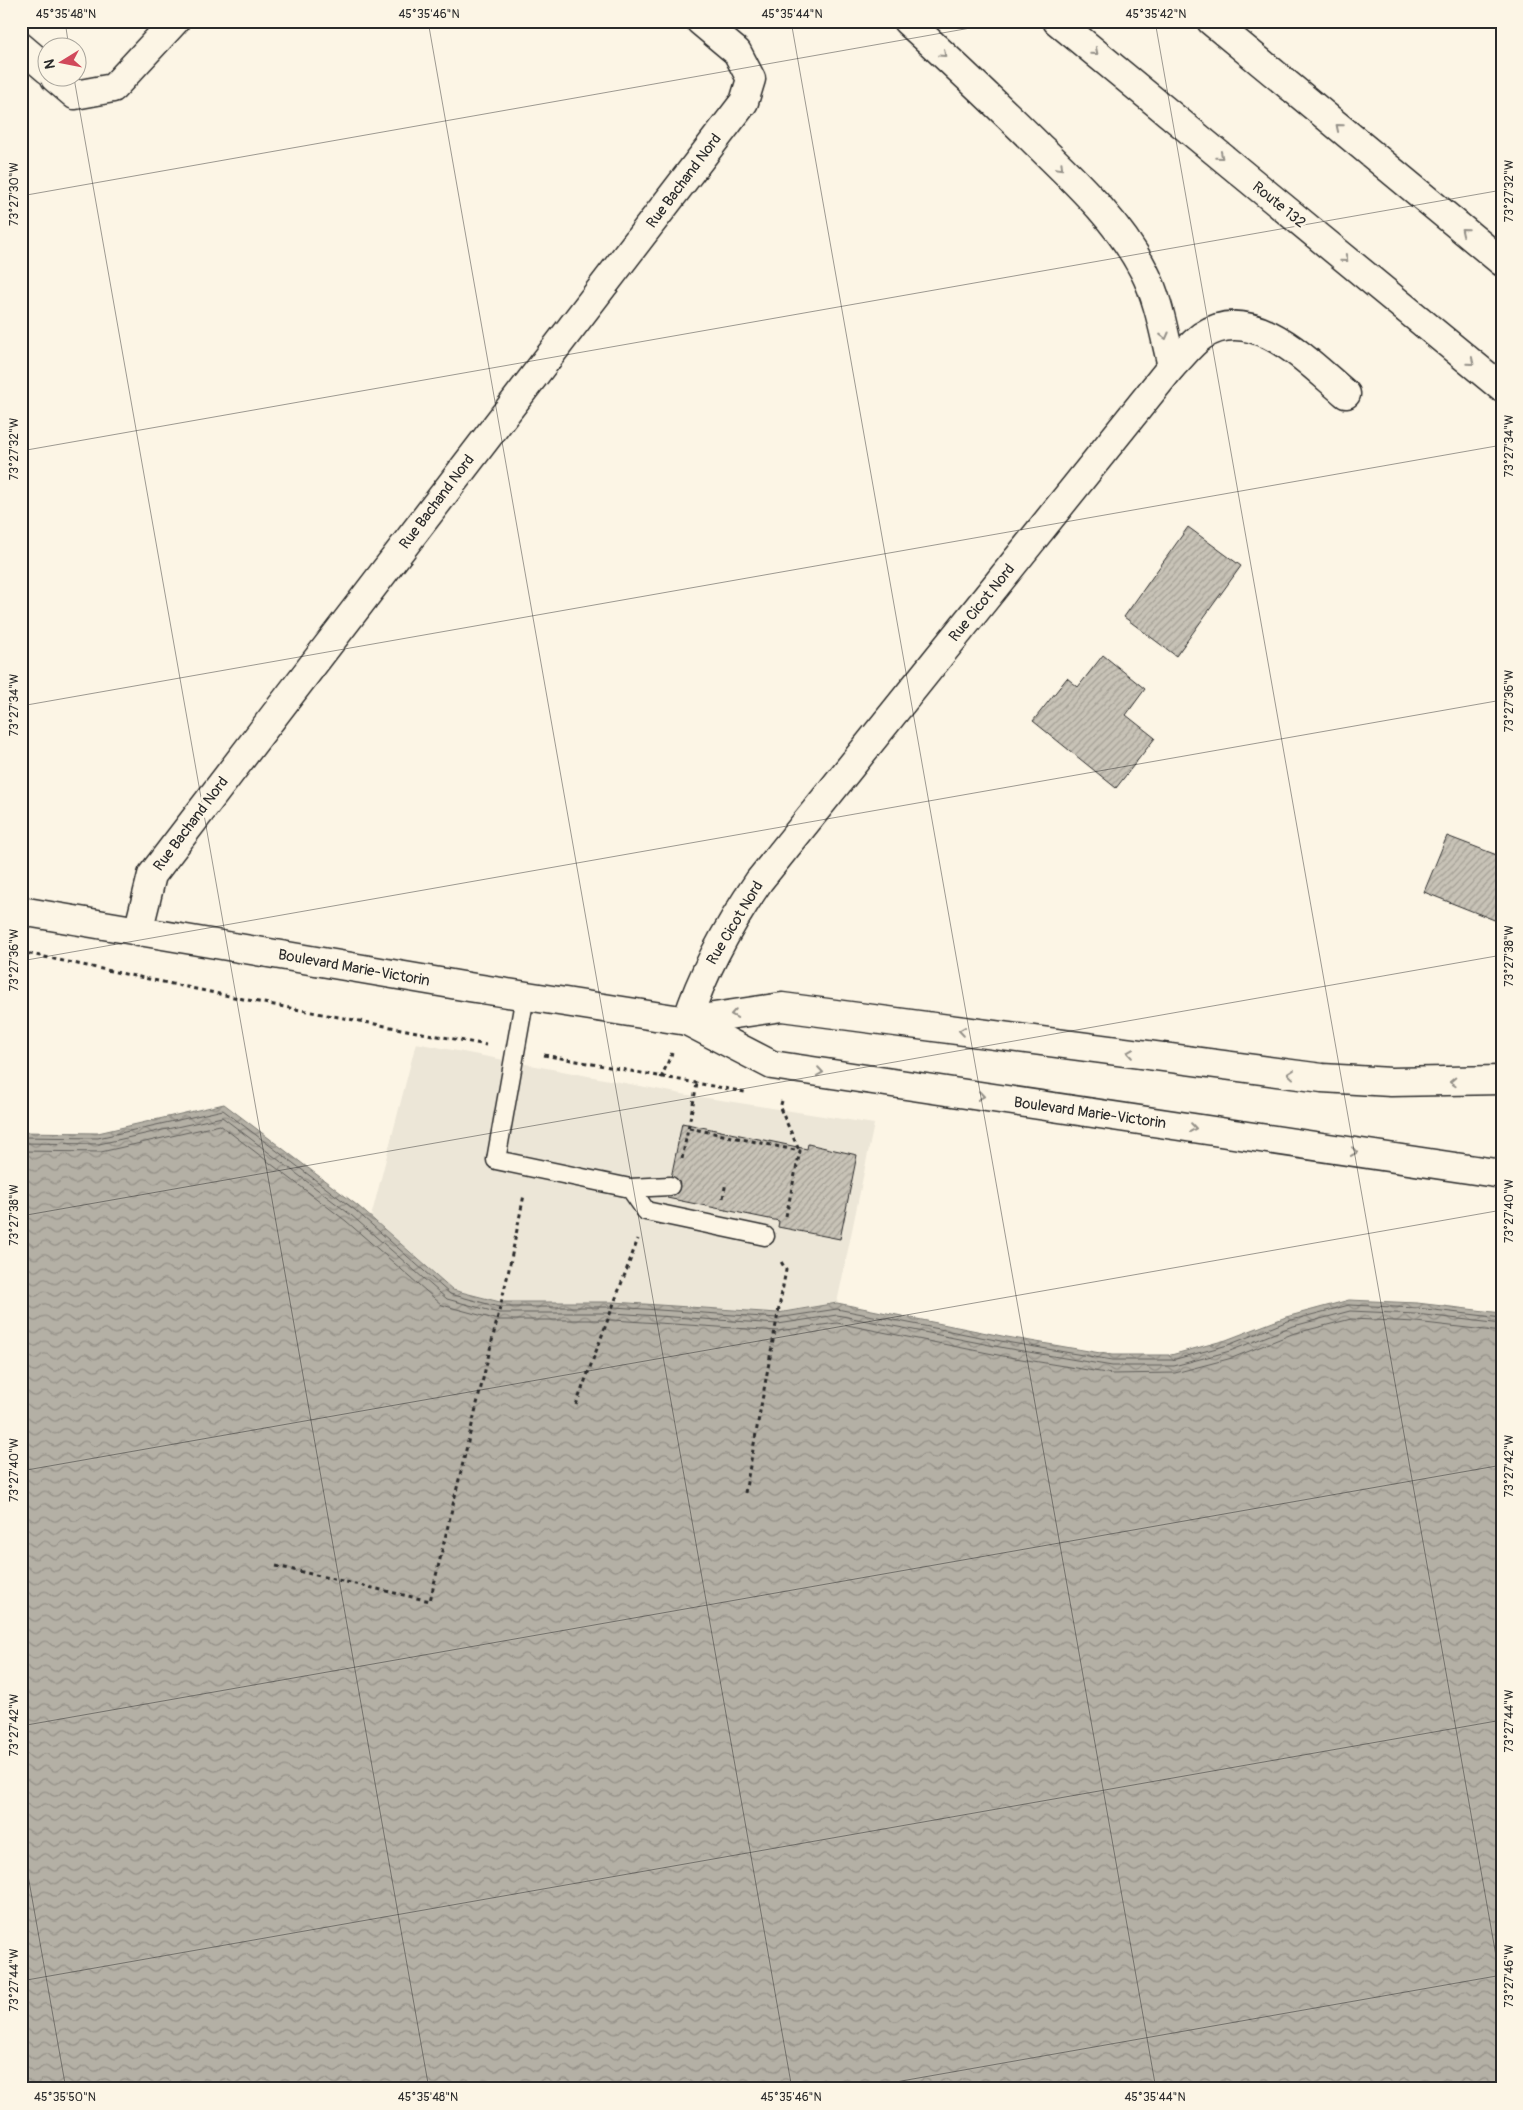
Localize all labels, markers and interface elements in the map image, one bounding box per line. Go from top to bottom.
text: 45°35'48"N [36,7,96,22]
text: 45°35'46"N [398,7,460,22]
text: 45°35'44"N [761,7,823,22]
text: 45°35'42"N [1126,7,1186,22]
north arrow [38,38,88,88]
one-way arrow [1089,47,1098,56]
one-way arrow [937,48,946,57]
text: N [40,58,59,70]
one-way arrow [1336,125,1345,133]
street label: Rue Bachand Nord [642,130,726,232]
one-way arrow [1214,150,1223,159]
text: 73°27'32"W [1502,160,1517,222]
one-way arrow [1054,161,1063,170]
text: 73°27'30"W [7,162,22,226]
street label: Route 132 [1248,178,1310,232]
one-way arrow [1461,228,1470,236]
one-way arrow [1340,254,1349,263]
one-way arrow [1159,332,1169,340]
one-way arrow [1465,357,1474,365]
text: 73°27'34"W [1502,415,1517,477]
text: 73°27'32"W [7,418,22,480]
street label: Rue Bachand Nord [395,451,479,553]
street label: Rue Cicot Nord [945,560,1019,646]
text: 73°27'36"W [1502,670,1517,732]
text: 73°27'34"W [7,674,22,736]
street label: Rue Bachand Nord [149,773,233,875]
street label: Rue Cicot Nord [703,878,767,968]
text: 73°27'38"W [1502,925,1517,987]
text: 73°27'36"W [7,929,22,991]
street label: Boulevard Marie-Victorin [277,945,431,991]
one-way arrow [730,1008,739,1018]
one-way arrow [957,1026,966,1036]
one-way arrow [1125,1048,1133,1059]
one-way arrow [815,1067,824,1077]
one-way arrow [1287,1069,1295,1080]
one-way arrow [1449,1077,1456,1087]
one-way arrow [976,1091,985,1101]
street label: Boulevard Marie-Victorin [1013,1093,1167,1133]
one-way arrow [1190,1122,1198,1133]
one-way arrow [1350,1146,1358,1157]
text: 73°27'40"W [1502,1179,1517,1243]
text: 73°27'38"W [7,1184,22,1246]
text: 73°27'42"W [1502,1435,1517,1497]
text: 73°27'40"W [7,1438,22,1502]
text: 73°27'44"W [1502,1690,1517,1752]
text: 73°27'42"W [7,1694,22,1756]
text: 73°27'46"W [1502,1945,1517,2007]
text: 73°27'44"W [7,1949,22,2011]
text: 45°35'50"N [34,2090,96,2105]
text: 45°35'48"N [398,2090,458,2105]
text: 45°35'46"N [760,2090,822,2105]
text: 45°35'44"N [1124,2090,1186,2105]

